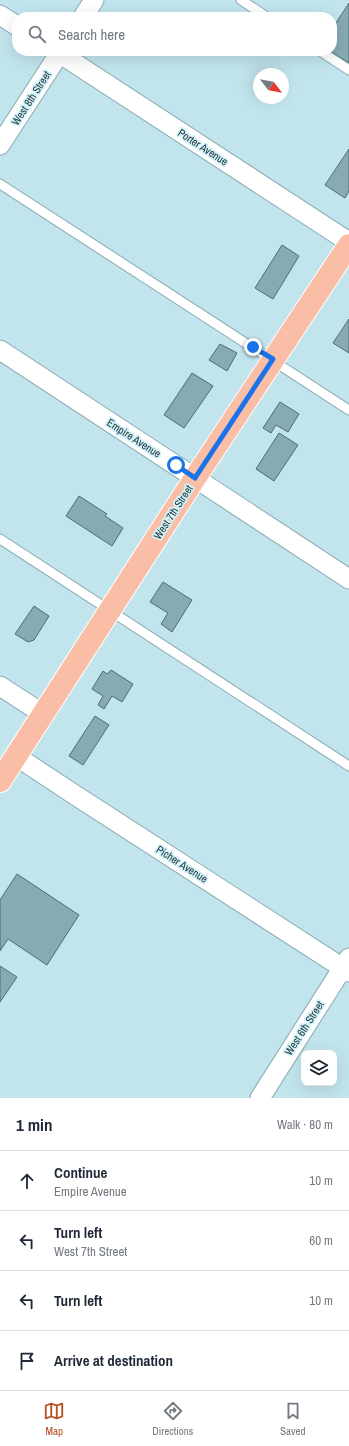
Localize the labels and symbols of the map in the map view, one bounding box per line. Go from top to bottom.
street label: West 8th Street [8,68,54,128]
north arrow [253,68,289,104]
street label: Porter Avenue [175,126,231,168]
route end [244,338,262,356]
street label: Empire Avenue [104,415,164,461]
route start [167,456,185,474]
street label: West 7th Street [150,482,196,542]
street label: Picher Avenue [154,842,210,886]
street label: West 6th Street [281,998,327,1058]

